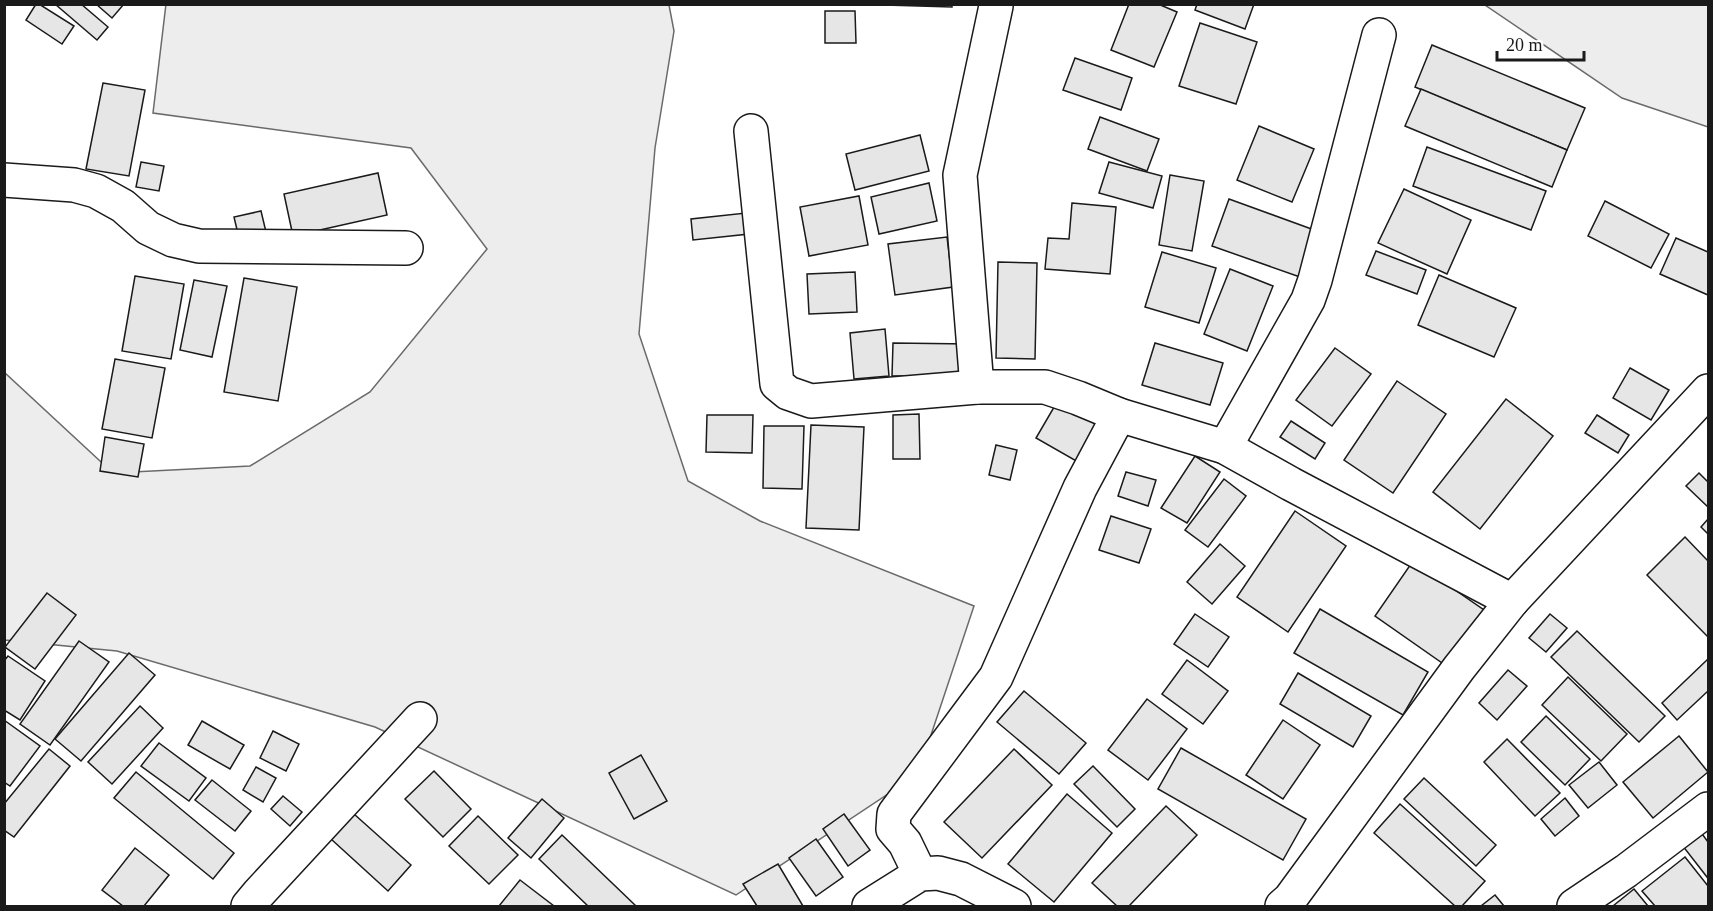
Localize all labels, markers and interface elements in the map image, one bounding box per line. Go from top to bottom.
scale bar [1497,24,1584,62]
text: 20 m [1506,35,1543,55]

